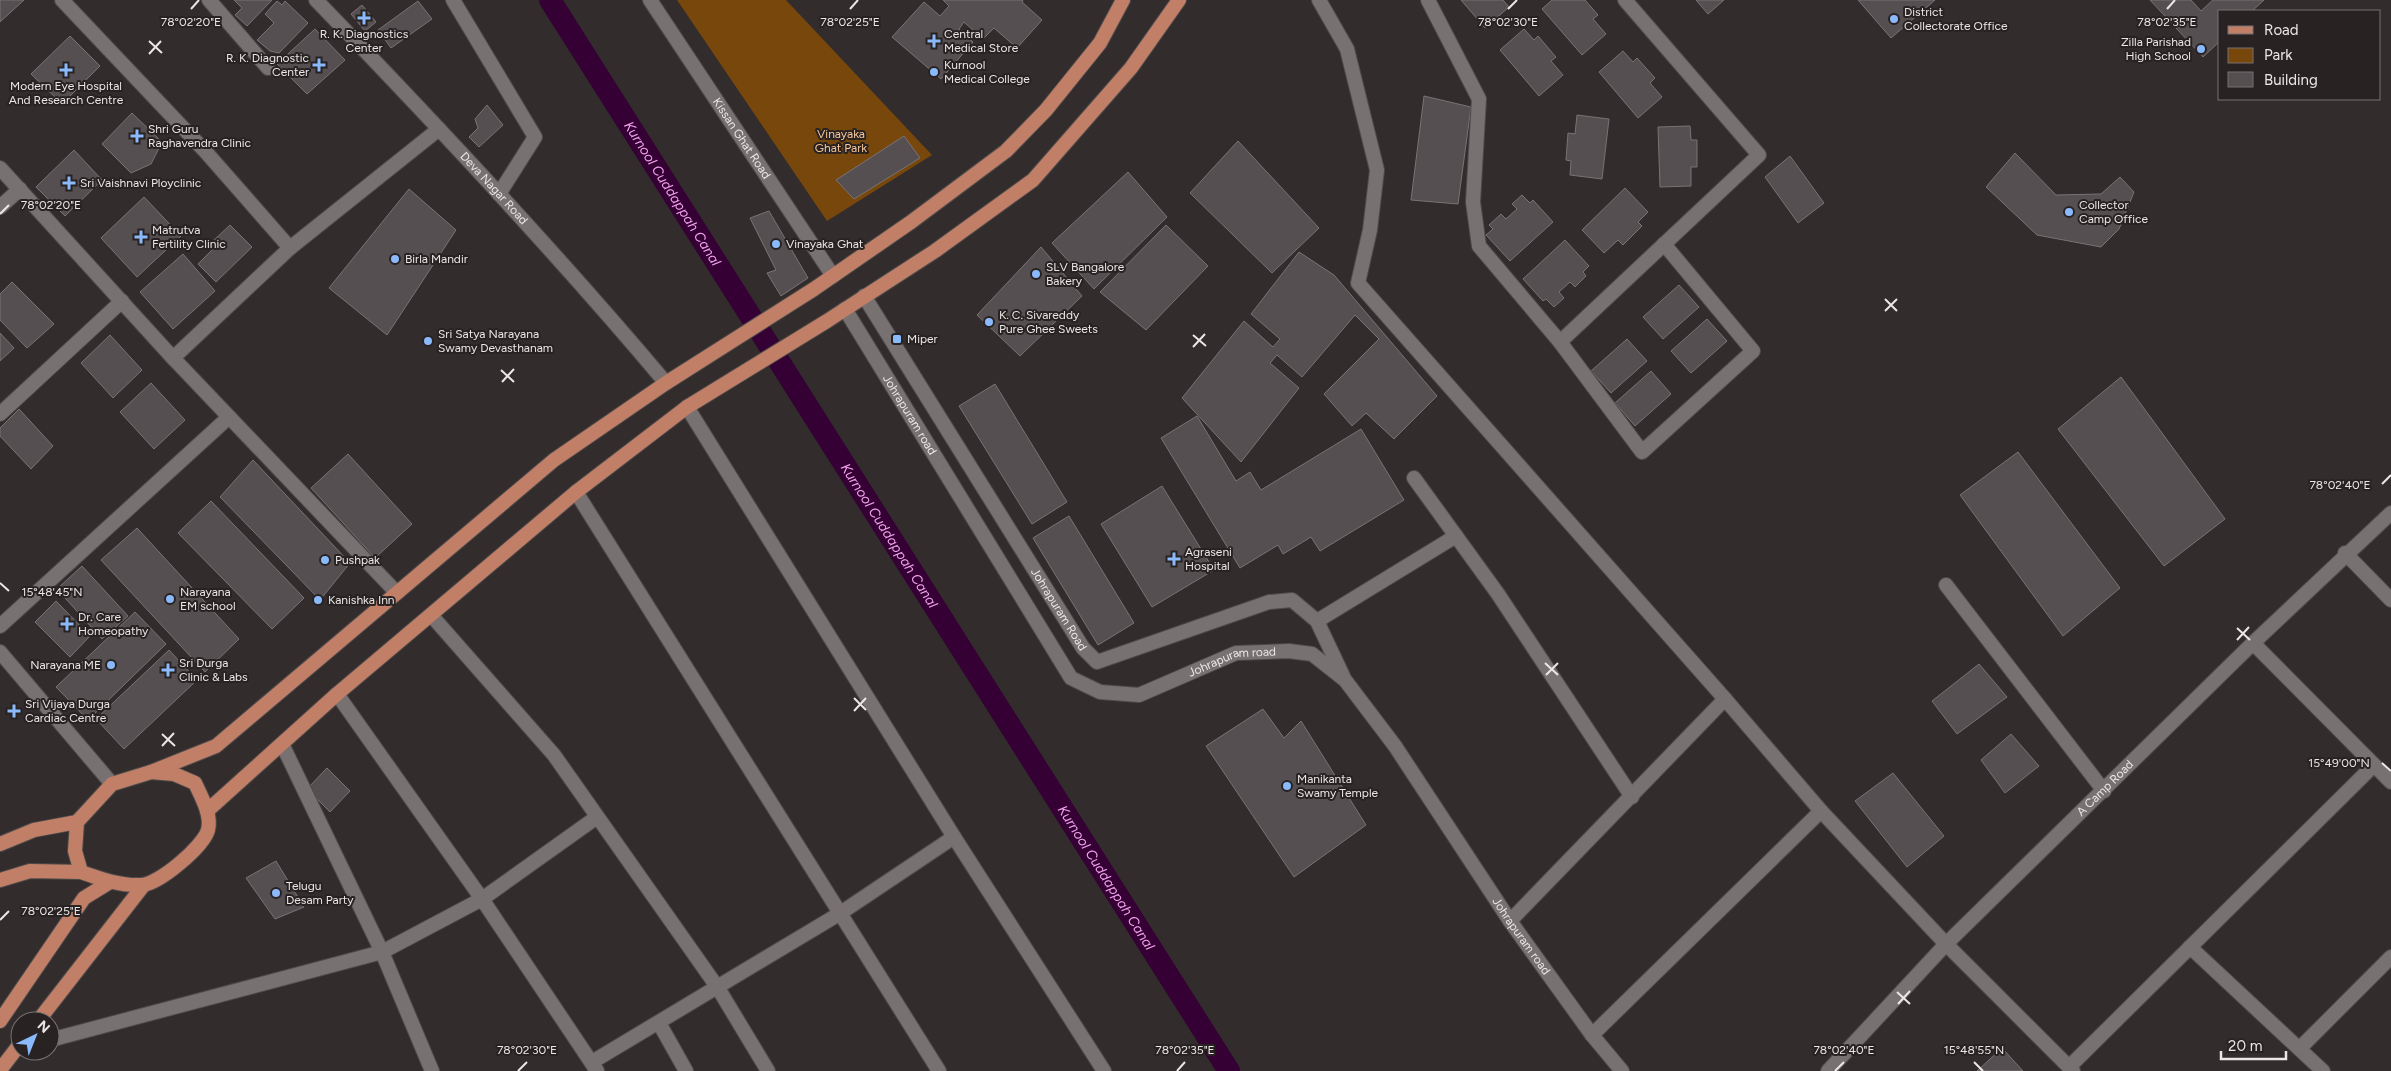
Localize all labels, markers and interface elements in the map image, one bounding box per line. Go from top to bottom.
place label: District Collectorate Office [1904,5,2008,33]
legend [2218,10,2381,100]
marker: R. K. Diagnostics Center [357,11,371,25]
marker: District Collectorate Office [1888,13,1900,25]
text: 78°02'20"E [161,15,221,29]
text: 78°02'25"E [820,15,880,29]
text: 78°02'30"E [1478,15,1538,29]
text: 78°02'35"E [2137,15,2197,29]
text: Road [2264,21,2299,39]
place label: R. K. Diagnostics Center [320,27,409,55]
place label: Central Medical Store [944,27,1019,55]
marker: Central Medical Store [928,35,940,47]
place label: Zilla Parishad High School [2121,35,2191,63]
marker: Zilla Parishad High School [2195,43,2207,55]
text: Park [2264,46,2293,64]
place label: R. K. Diagnostic Center [226,51,309,79]
place label: Kurnool Medical College [944,58,1030,86]
marker: R. K. Diagnostic Center [313,59,325,71]
marker: Modern Eye Hospital And Research Centre [59,63,73,77]
marker: Kurnool Medical College [928,66,940,78]
text: Building [2264,71,2318,89]
place label: Modern Eye Hospital And Research Centre [9,79,124,107]
street label: Kissan Ghat Road [710,95,774,181]
water label: Kurnool Cuddappah Canal [620,118,725,270]
place label: Shri Guru Raghavendra Clinic [148,122,251,150]
park label: Vinayaka Ghat Park [815,127,867,155]
marker: Shri Guru Raghavendra Clinic [130,129,144,143]
street label: Deva Nagar Road [457,149,531,227]
marker: Sri Vaishnavi Ployclinic [62,176,76,190]
place label: Sri Vaishnavi Ployclinic [80,176,202,190]
text: 78°02'20"E [21,198,81,212]
place label: Collector Camp Office [2079,198,2148,226]
marker: Collector Camp Office [2063,206,2075,218]
place label: Matrutva Fertility Clinic [152,223,226,251]
marker: Matrutva Fertility Clinic [134,230,148,244]
place label: Vinayaka Ghat [786,237,864,251]
marker: Vinayaka Ghat [770,238,782,250]
place label: Birla Mandir [405,252,468,266]
marker: Birla Mandir [389,253,401,265]
place label: SLV Bangalore Bakery [1046,260,1125,288]
marker: SLV Bangalore Bakery [1030,268,1042,280]
place label: K. C. Sivareddy Pure Ghee Sweets [999,308,1098,336]
marker: K. C. Sivareddy Pure Ghee Sweets [983,316,995,328]
place label: Sri Satya Narayana Swamy Devasthanam [438,327,553,355]
place label: Miper [907,332,938,346]
marker: Miper [891,333,903,345]
marker: Sri Satya Narayana Swamy Devasthanam [422,335,434,347]
street label: Johrapuram road [880,372,940,457]
water label: Kurnool Cuddappah Canal [837,460,942,612]
text: 78°02'40"E [2309,478,2371,492]
place label: Agraseni Hospital [1185,545,1232,573]
marker: Agraseni Hospital [1167,552,1181,566]
place label: Pushpak [335,553,380,567]
marker: Pushpak [319,554,331,566]
street label: Johrapuram Road [1028,565,1090,653]
text: 15°48'45"N [22,585,83,599]
place label: Narayana EM school [180,585,236,613]
marker: Narayana EM school [164,593,176,605]
place label: Kanishka Inn [328,593,395,607]
marker: Kanishka Inn [312,594,324,606]
place label: Dr. Care Homeopathy [78,610,149,638]
marker: Dr. Care Homeopathy [60,617,74,631]
street label: Johrapuram road [1186,644,1276,680]
place label: Sri Durga Clinic & Labs [179,656,248,684]
place label: Narayana ME [30,658,101,672]
marker: Narayana ME [105,659,117,671]
marker: Sri Durga Clinic & Labs [161,663,175,677]
place label: Sri Vijaya Durga Cardiac Centre [25,697,110,725]
marker: Sri Vijaya Durga Cardiac Centre [7,704,21,718]
text: 15°49'00"N [2308,756,2370,770]
street label: A Camp Road [2074,757,2136,819]
place label: Manikanta Swamy Temple [1297,772,1379,800]
marker: Manikanta Swamy Temple [1281,780,1293,792]
water label: Kurnool Cuddappah Canal [1054,802,1159,954]
place label: Telugu Desam Party [286,879,354,907]
marker: Telugu Desam Party [270,887,282,899]
street label: Johrapuram road [1489,895,1553,977]
text: 78°02'25"E [21,904,81,918]
north arrow [10,1011,60,1061]
text: N [34,1017,53,1037]
scale bar [2221,1028,2286,1060]
text: 20 m [2228,1037,2262,1055]
text: 78°02'30"E [497,1043,557,1057]
text: 78°02'35"E [1155,1043,1215,1057]
text: 78°02'40"E [1813,1043,1875,1057]
text: 15°48'55"N [1944,1043,2004,1057]

